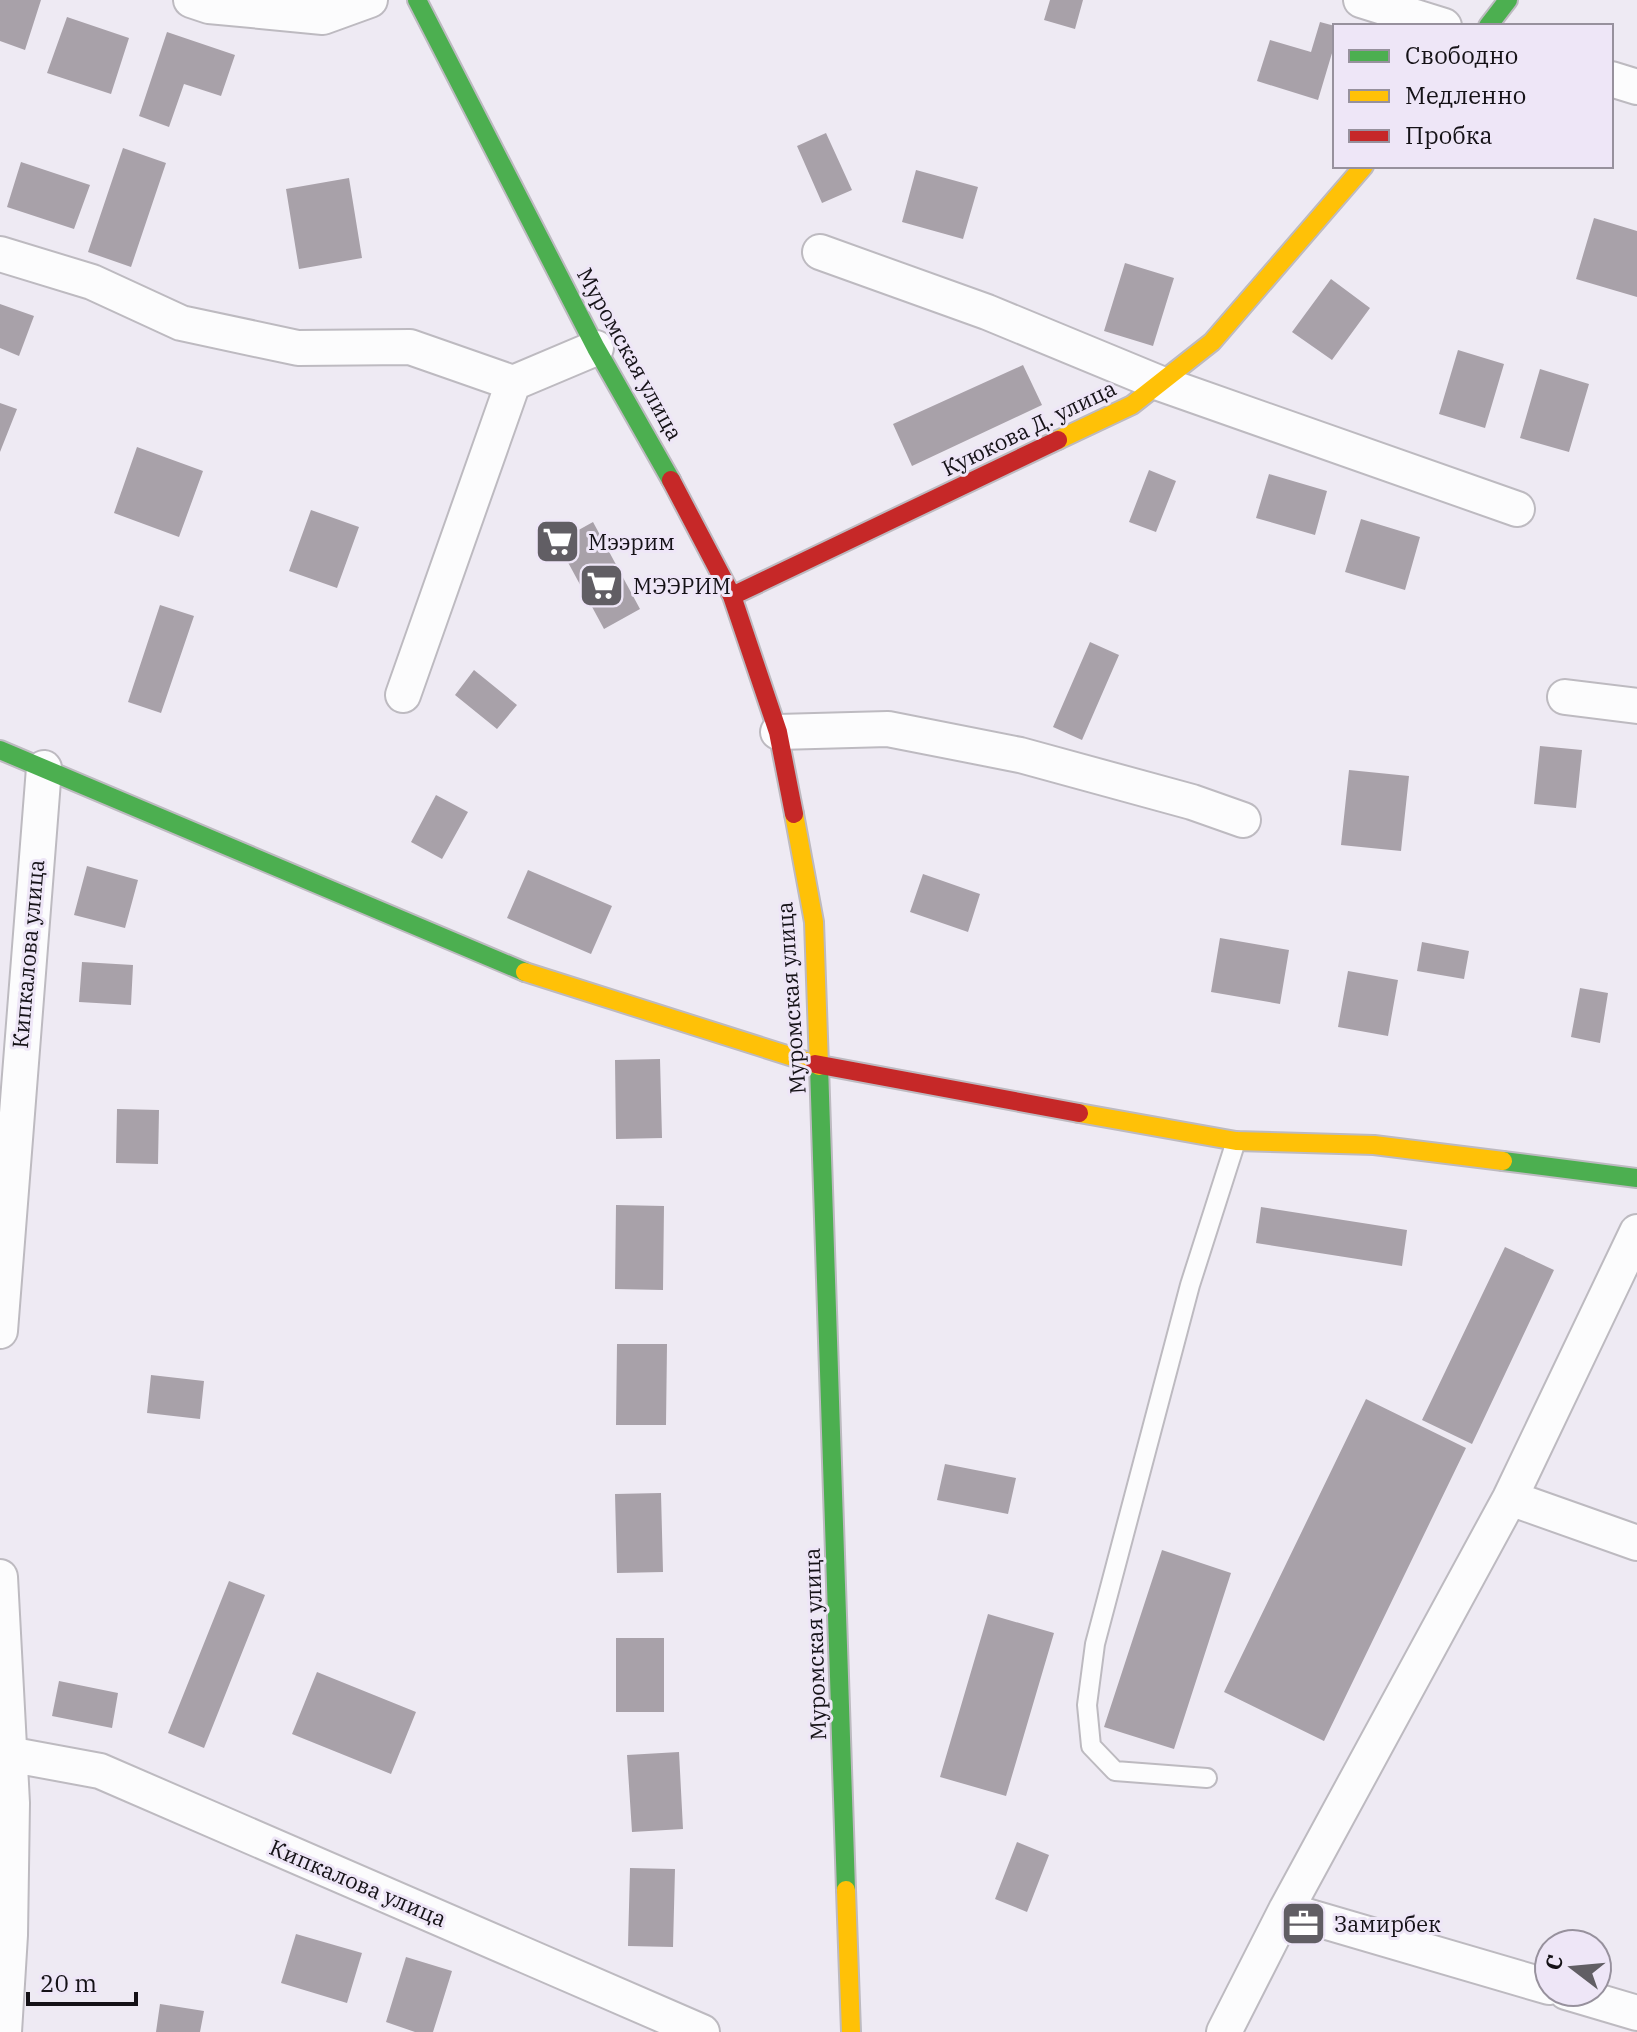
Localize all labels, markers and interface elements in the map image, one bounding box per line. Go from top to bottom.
legend [1333,24,1613,168]
text: Свободно [1405,39,1518,71]
text: Медленно [1405,79,1526,111]
text: Пробка [1405,119,1493,151]
street label: Муромская улица [571,262,690,445]
street label: Куюкова Д. улица [937,373,1121,482]
supermarket icon: Мээрим [533,518,581,566]
place label: Мээрим [588,527,675,556]
supermarket icon: МЭЭРИМ [578,562,626,610]
place label: МЭЭРИМ [633,571,731,600]
street label: Кипкалова улица [5,858,50,1050]
street label: Муромская улица [769,901,812,1095]
street label: Муромская улица [797,1547,832,1741]
street label: Кипкалова улица [265,1832,451,1933]
office icon: Замирбек [1279,1900,1327,1948]
place label: Замирбек [1334,1909,1441,1938]
north arrow [1533,1928,1613,2008]
text: С [1537,1951,1569,1973]
scale bar [28,1956,136,2006]
text: 20 m [40,1967,97,1999]

